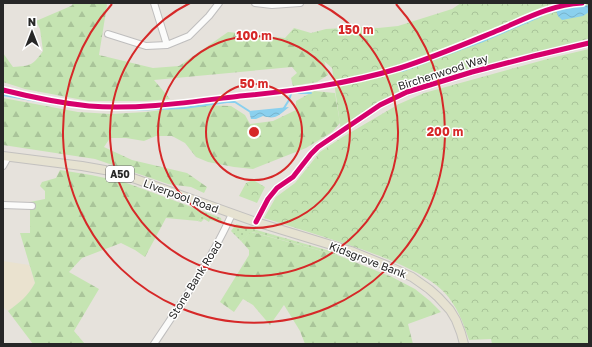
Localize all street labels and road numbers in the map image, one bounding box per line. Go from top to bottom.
street label: Birchenwood Way [396,51,490,92]
road number: A50 [106,166,134,182]
street label: Liverpool Road [142,176,221,215]
street label: Stone Bank Road [165,238,224,321]
street label: Kidsgrove Bank [328,239,409,280]

